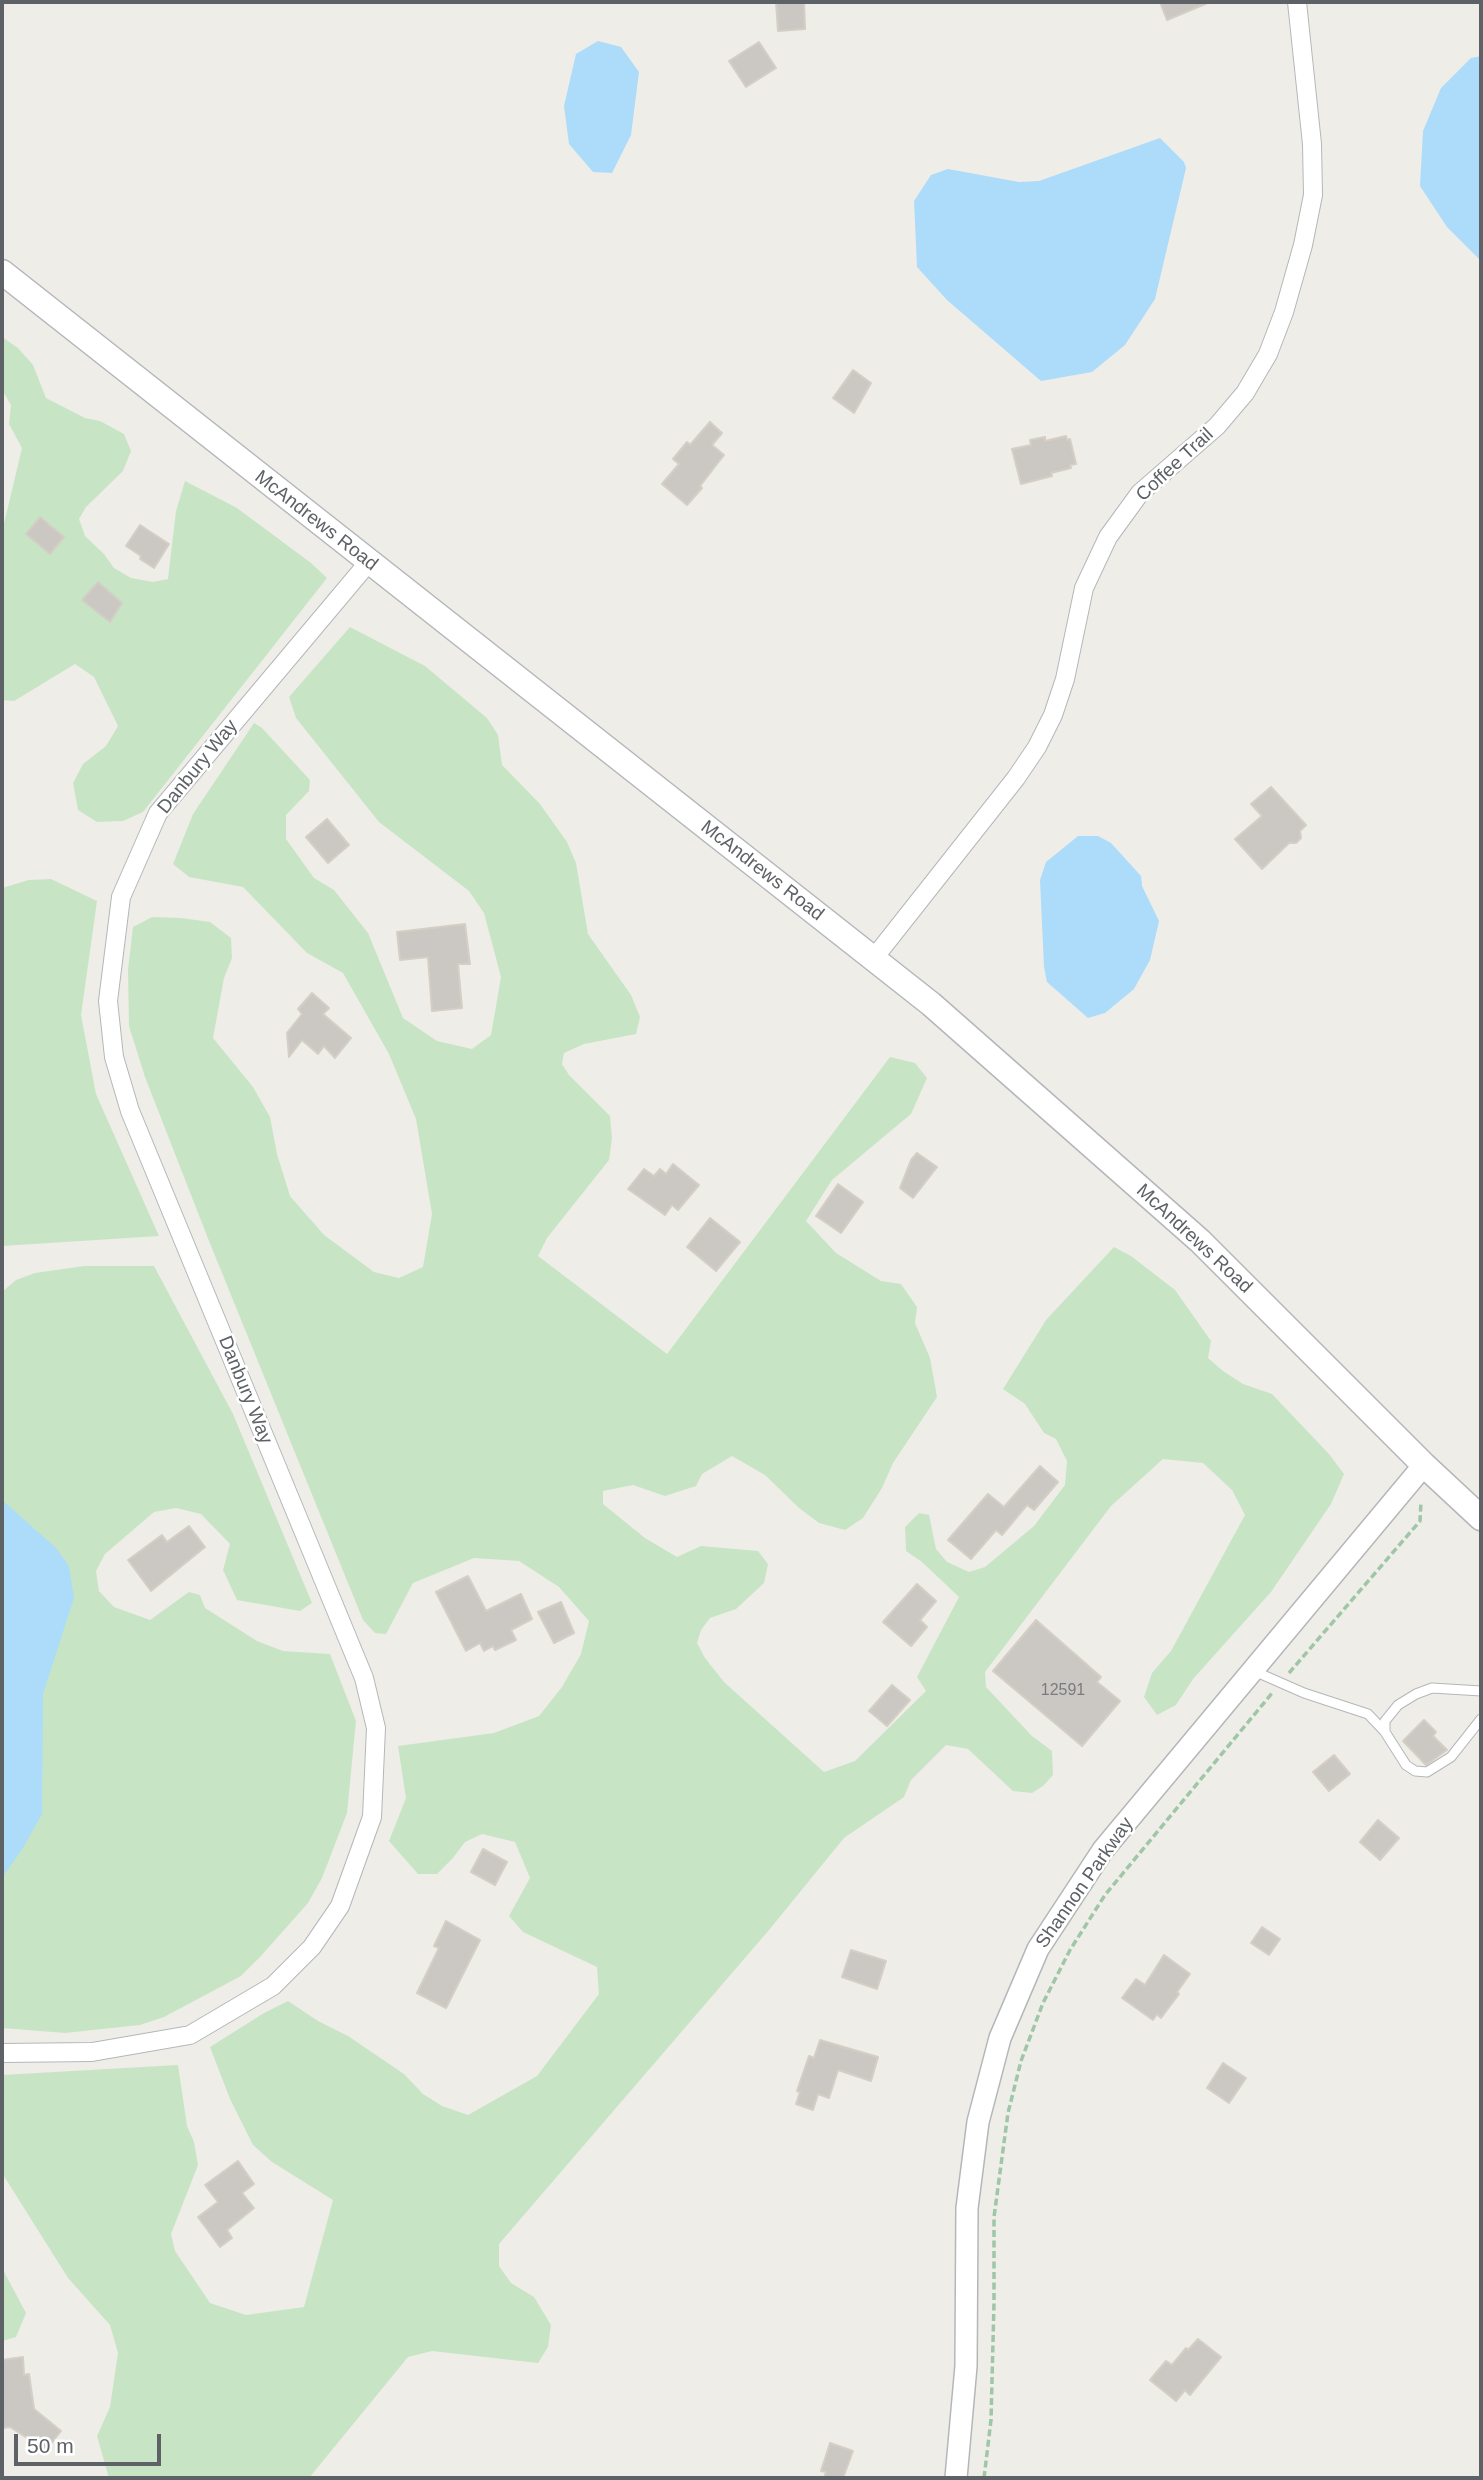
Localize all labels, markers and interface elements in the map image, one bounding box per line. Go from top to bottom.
street label: Coffee Trail [1132,424,1218,506]
street label: McAndrews Road [250,466,382,576]
street label: Danbury Way [153,715,243,819]
street label: McAndrews Road [696,816,828,926]
street label: McAndrews Road [1131,1180,1257,1298]
street label: Danbury Way [213,1333,277,1447]
house number: 12591 [1041,1681,1085,1701]
street label: Shannon Parkway [1031,1813,1139,1953]
scale bar [18,2420,164,2464]
text: 50 m [27,2434,74,2457]

